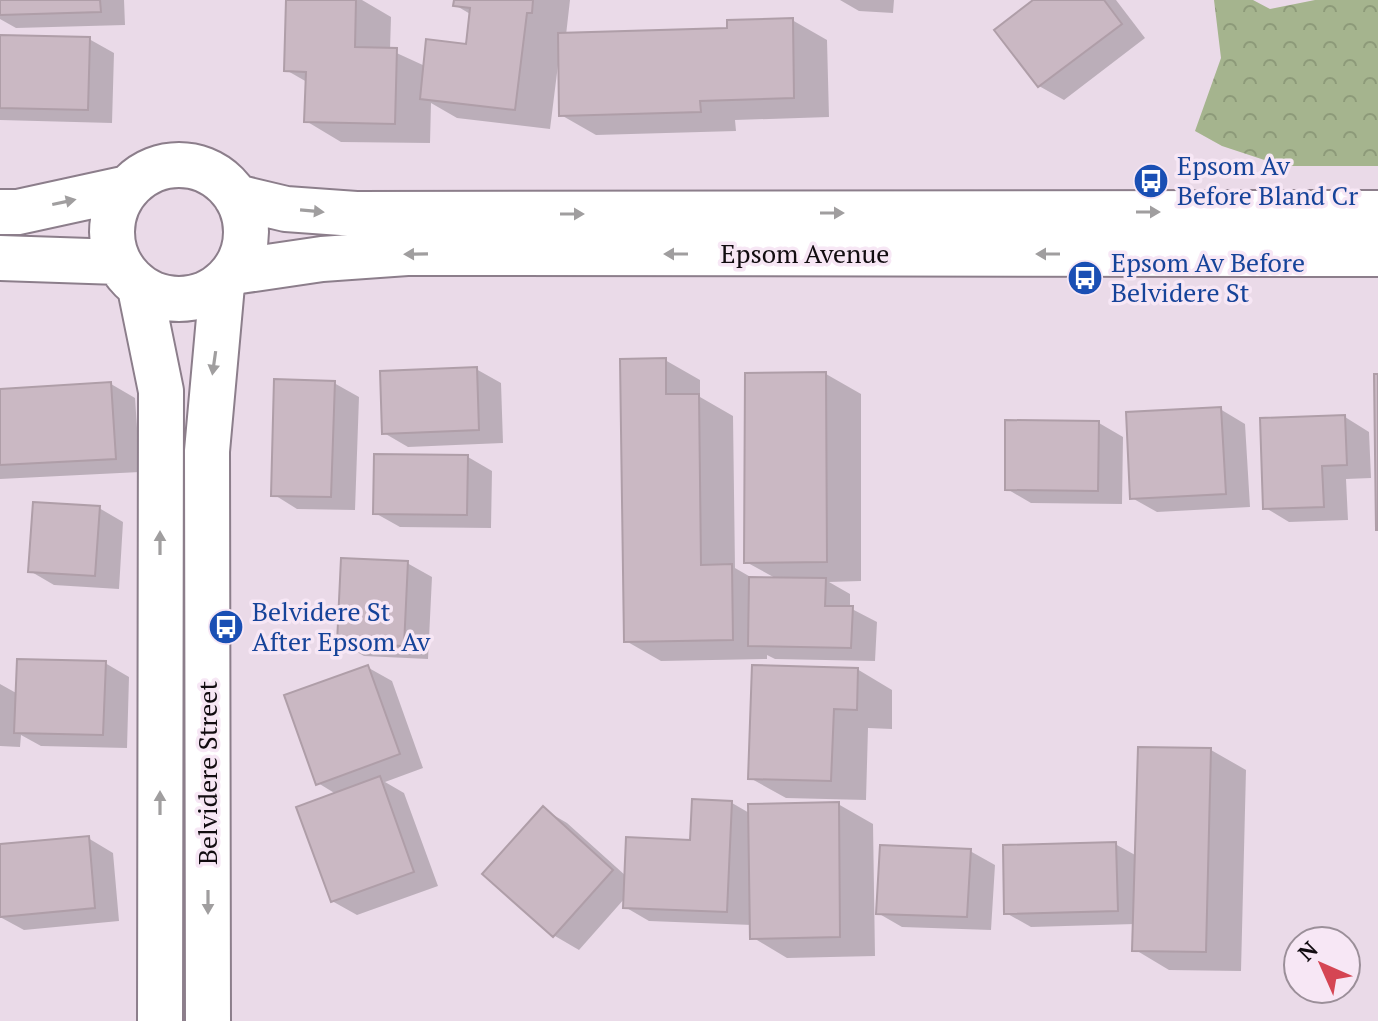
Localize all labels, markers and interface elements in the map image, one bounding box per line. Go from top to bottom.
place label: Epsom Av Before Bland Cr [1177,148,1358,212]
bus stop icon: Epsom Av Before Bland Cr [1132,162,1170,200]
one-way arrow [52,195,77,208]
one-way arrow [300,205,325,218]
one-way arrow [1136,206,1161,218]
one-way arrow [820,207,845,219]
one-way arrow [560,208,585,220]
street label: Epsom Avenue [721,236,889,270]
place label: Epsom Av Before Belvidere St [1111,245,1305,309]
one-way arrow [403,247,428,260]
one-way arrow [663,248,688,260]
one-way arrow [1035,248,1060,260]
bus stop icon: Epsom Av Before Belvidere St [1066,259,1104,297]
one-way arrow [207,351,220,376]
one-way arrow [154,530,166,555]
place label: Belvidere St After Epsom Av [252,594,431,658]
bus stop icon: Belvidere St After Epsom Av [207,608,245,646]
street label: Belvidere Street [190,681,224,865]
one-way arrow [154,790,166,815]
one-way arrow [202,890,214,915]
north arrow [1282,925,1362,1005]
text: N [1291,934,1324,967]

